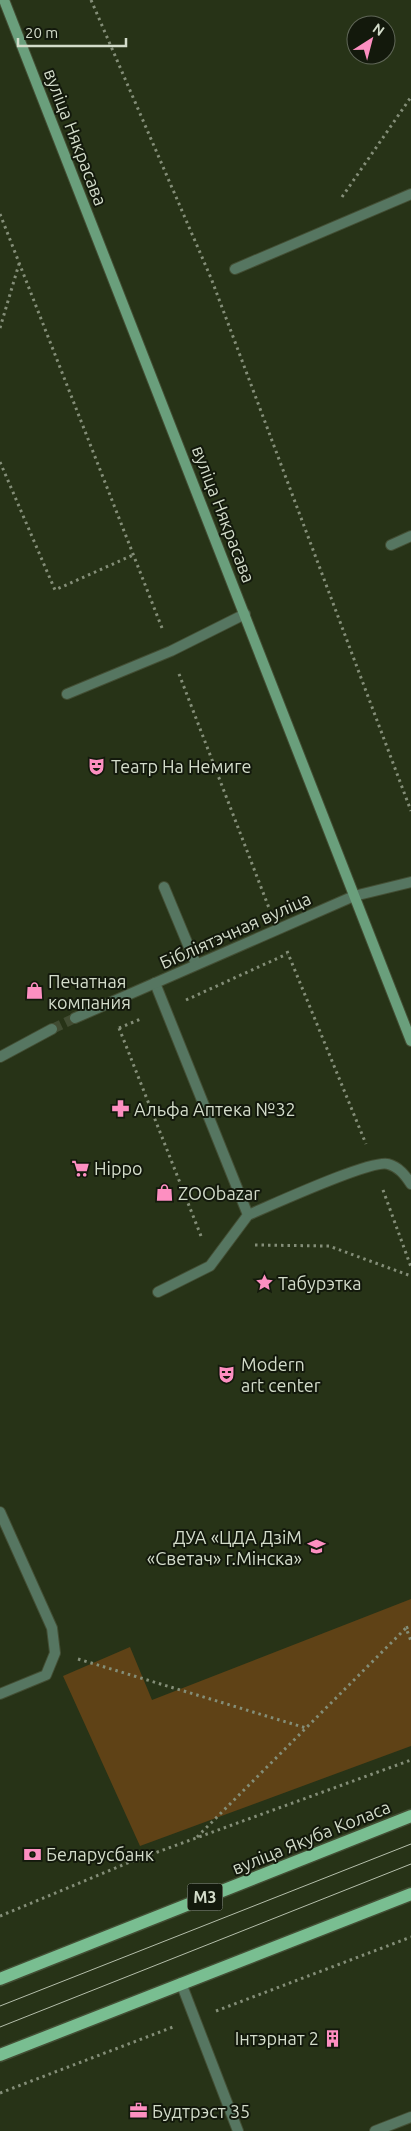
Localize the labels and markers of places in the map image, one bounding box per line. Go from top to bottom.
theatre icon: Театр На Немиге [87,756,107,776]
place label: Театр На Немиге [111,756,251,776]
place label: Печатная компания [48,971,131,1012]
shop icon: Печатная компания [24,981,44,1001]
pharmacy icon: Альфа Аптека №32 [110,1099,130,1119]
place label: Альфа Аптека №32 [134,1099,296,1119]
supermarket icon: Hippo [70,1158,90,1178]
place label: Hippo [94,1158,143,1178]
shop icon: ZOObazar [154,1183,174,1203]
place label: ZOObazar [178,1183,260,1203]
place icon: Табурэтка [254,1273,274,1293]
place label: Табурэтка [278,1273,361,1293]
place label: Modern art center [241,1354,321,1395]
theatre icon: Modern art center [217,1364,237,1384]
place label: ДУА «ЦДА ДзіМ «Светач» г.Мінска» [147,1527,302,1568]
school or university icon: ДУА «ЦДА ДзіМ «Светач» г.Мінска» [306,1537,326,1557]
bank icon: Беларусбанк [22,1844,42,1864]
place label: Беларусбанк [46,1844,154,1864]
place label: Інтэрнат 2 [235,2028,319,2048]
building icon: Інтэрнат 2 [323,2028,343,2048]
office icon: Будтрэст 35 [128,2101,148,2121]
place label: Будтрэст 35 [152,2101,250,2121]

